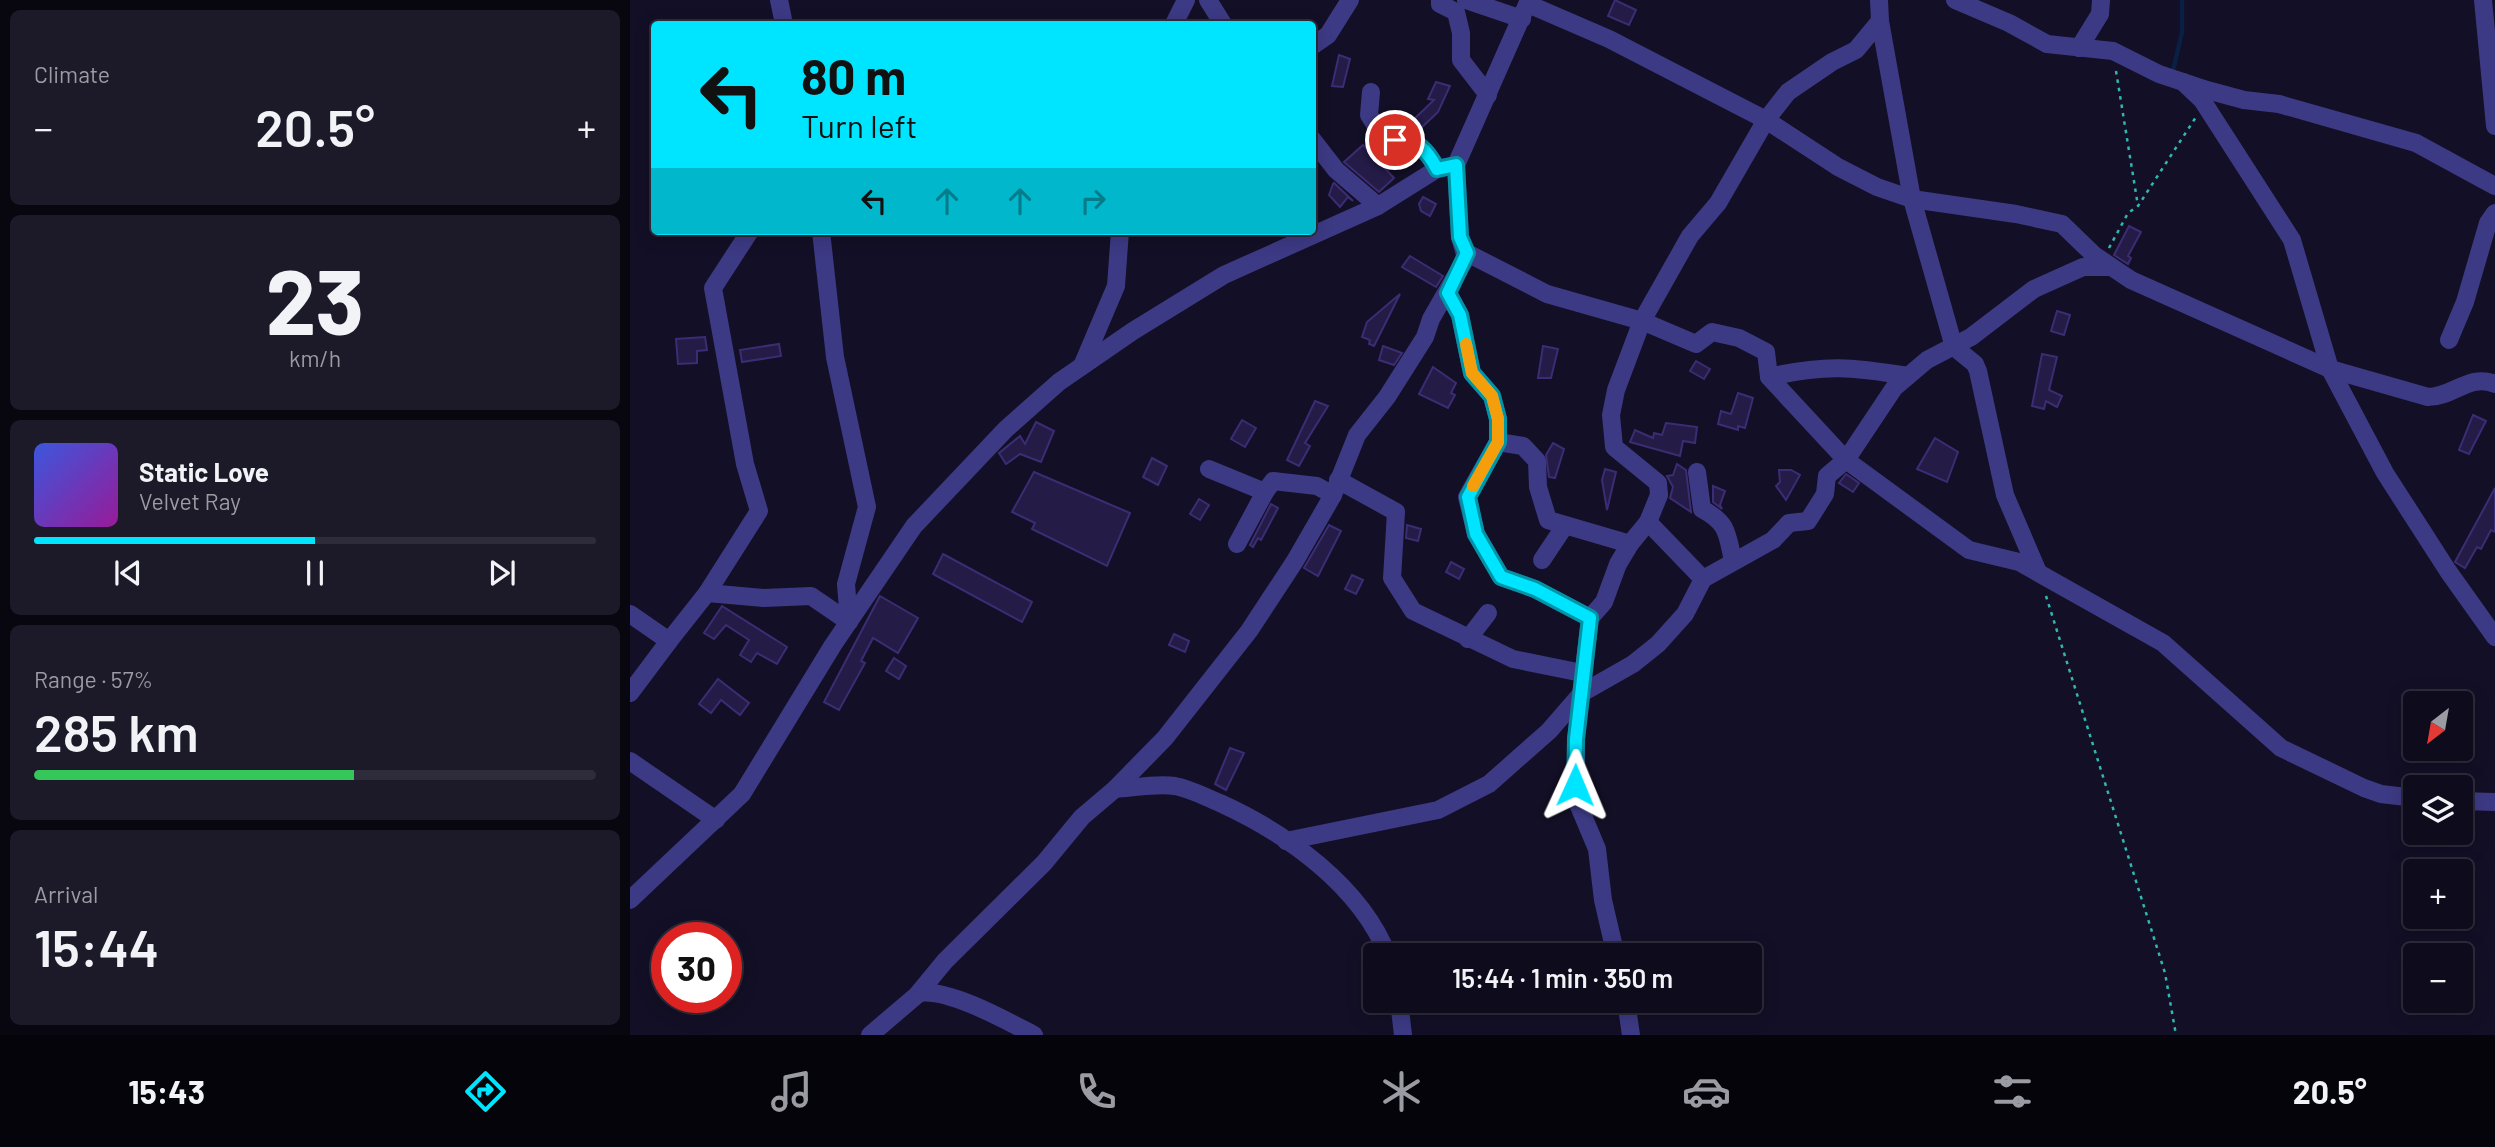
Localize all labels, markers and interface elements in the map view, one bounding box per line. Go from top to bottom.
text: 80 m [801,46,906,105]
icon: left [686,49,777,140]
text: Climate [34,60,110,88]
text: 20.5° [255,95,375,157]
text: − [34,104,53,150]
text: + [577,104,596,150]
text: Turn left [801,106,918,144]
pin [1365,110,1425,170]
icon: arrive [1376,121,1414,159]
icon: left [855,182,893,220]
icon: ahead [928,182,966,220]
icon: ahead [1001,182,1039,220]
icon: right [1074,182,1112,220]
text: 23 [266,244,364,353]
text: km/h [289,344,341,372]
text: Static Love [139,456,269,487]
text: Velvet Ray [139,487,241,515]
icon: previous [109,554,147,592]
icon: pause [296,554,334,592]
icon: next [483,554,521,592]
text: Range · 57% [34,665,153,693]
north arrow [2403,691,2473,761]
map controls [2403,691,2473,1013]
text: 285 km [34,700,199,762]
position arrow [1538,748,1612,822]
button: layers [2403,775,2473,845]
button: + [2403,859,2473,929]
text: Arrival [34,880,98,908]
text: 15:44 [34,915,159,977]
speed limit sign: 30 [651,922,742,1013]
button: − [2403,943,2473,1013]
text: 15:44 · 1 min · 350 m [1452,962,1673,993]
icon: directions [461,1067,510,1116]
icon: music [767,1067,816,1116]
icon: phone [1072,1067,1121,1116]
icon: climate [1377,1067,1426,1116]
icon: car [1682,1067,1731,1116]
icon: filters [1988,1067,2037,1116]
text: 15:43 [128,1072,205,1110]
text: 20.5° [2293,1072,2367,1110]

